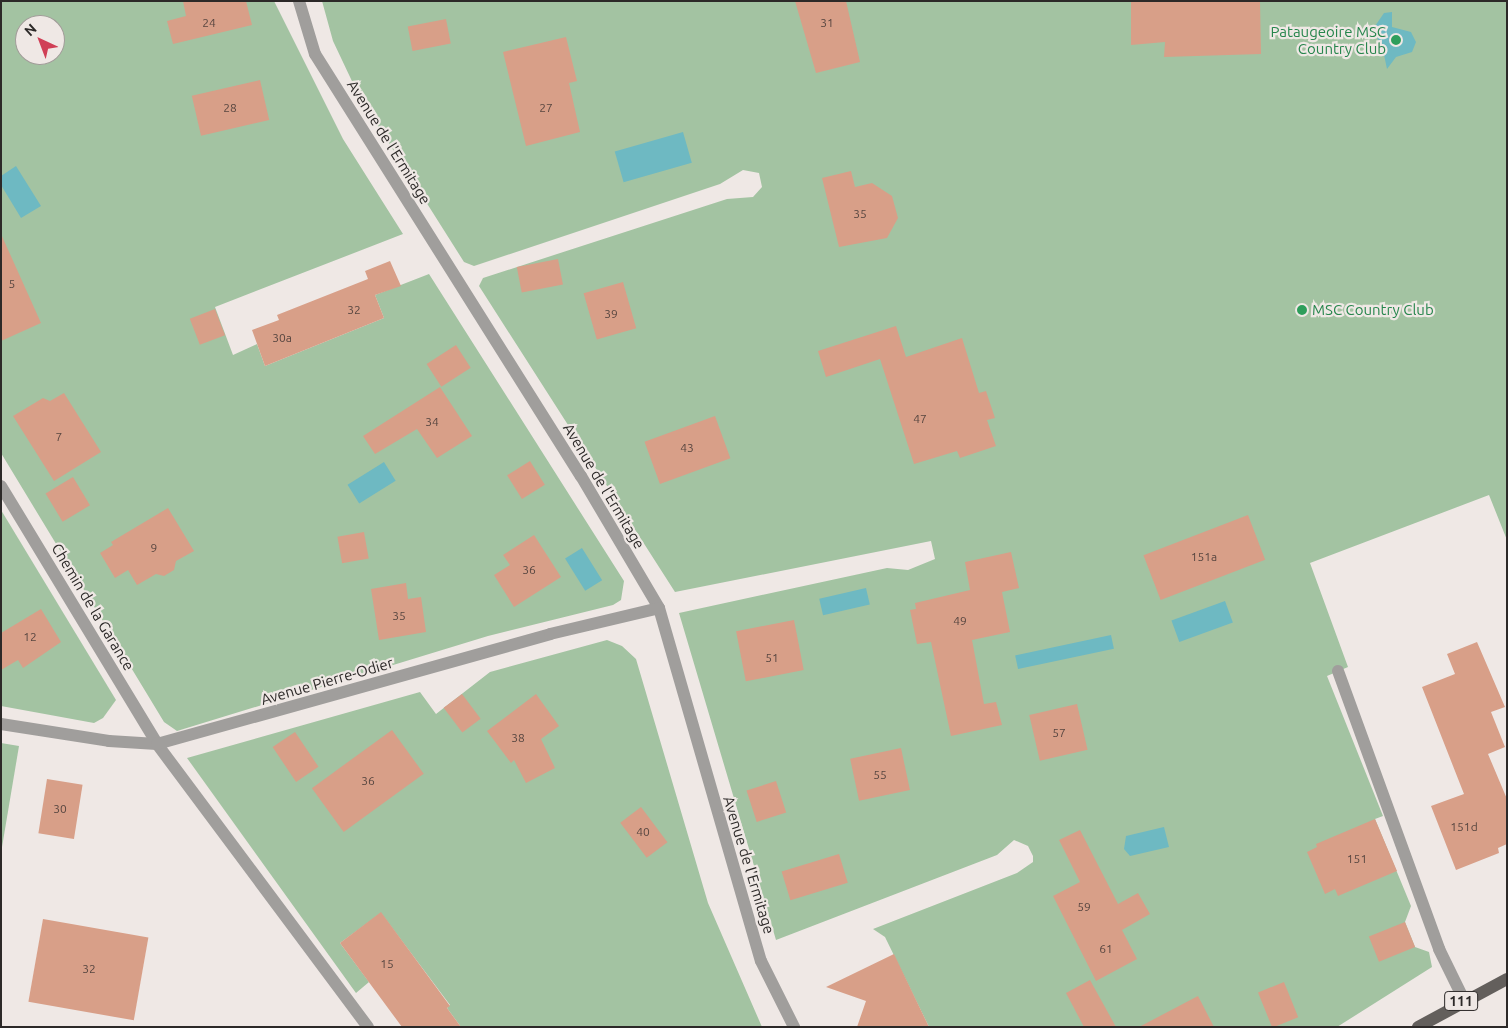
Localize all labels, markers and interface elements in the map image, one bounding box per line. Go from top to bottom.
north arrow [15,15,65,65]
house number: 24 [202,16,216,30]
house number: 31 [820,16,834,30]
text: N [21,20,40,39]
place label: Pataugeoire MSC Country Club [1271,22,1386,57]
marker: Pataugeoire MSC Country Club [1390,34,1402,46]
street label: Avenue de l'Ermitage [343,77,435,207]
house number: 28 [223,101,237,115]
house number: 27 [539,101,553,115]
house number: 35 [853,207,867,221]
house number: 5 [9,277,15,291]
place label: MSC Country Club [1312,301,1434,319]
house number: 32 [347,303,361,317]
marker: MSC Country Club [1296,304,1308,316]
house number: 39 [604,307,618,321]
house number: 30a [272,331,292,345]
house number: 47 [913,412,927,426]
house number: 34 [425,415,439,429]
street label: Avenue de l'Ermitage [559,420,649,552]
house number: 7 [56,430,62,444]
house number: 43 [680,441,694,455]
street label: Chemin de la Garance [48,540,138,674]
house number: 9 [151,541,157,555]
house number: 151a [1191,550,1217,564]
house number: 36 [522,563,536,577]
house number: 35 [392,609,406,623]
house number: 49 [953,614,967,628]
house number: 12 [23,630,37,644]
house number: 51 [765,651,779,665]
street label: Avenue Pierre-Odier [259,653,395,709]
house number: 57 [1052,726,1066,740]
house number: 38 [511,731,525,745]
house number: 55 [873,768,887,782]
house number: 36 [361,774,375,788]
street label: Avenue de l'Ermitage [719,794,779,936]
house number: 30 [53,802,67,816]
house number: 151d [1450,820,1478,834]
house number: 40 [636,825,650,839]
house number: 151 [1347,852,1367,866]
house number: 59 [1077,900,1091,914]
house number: 61 [1099,942,1113,956]
house number: 15 [380,957,394,971]
house number: 32 [82,962,96,976]
road number: 111 [1444,989,1478,1012]

